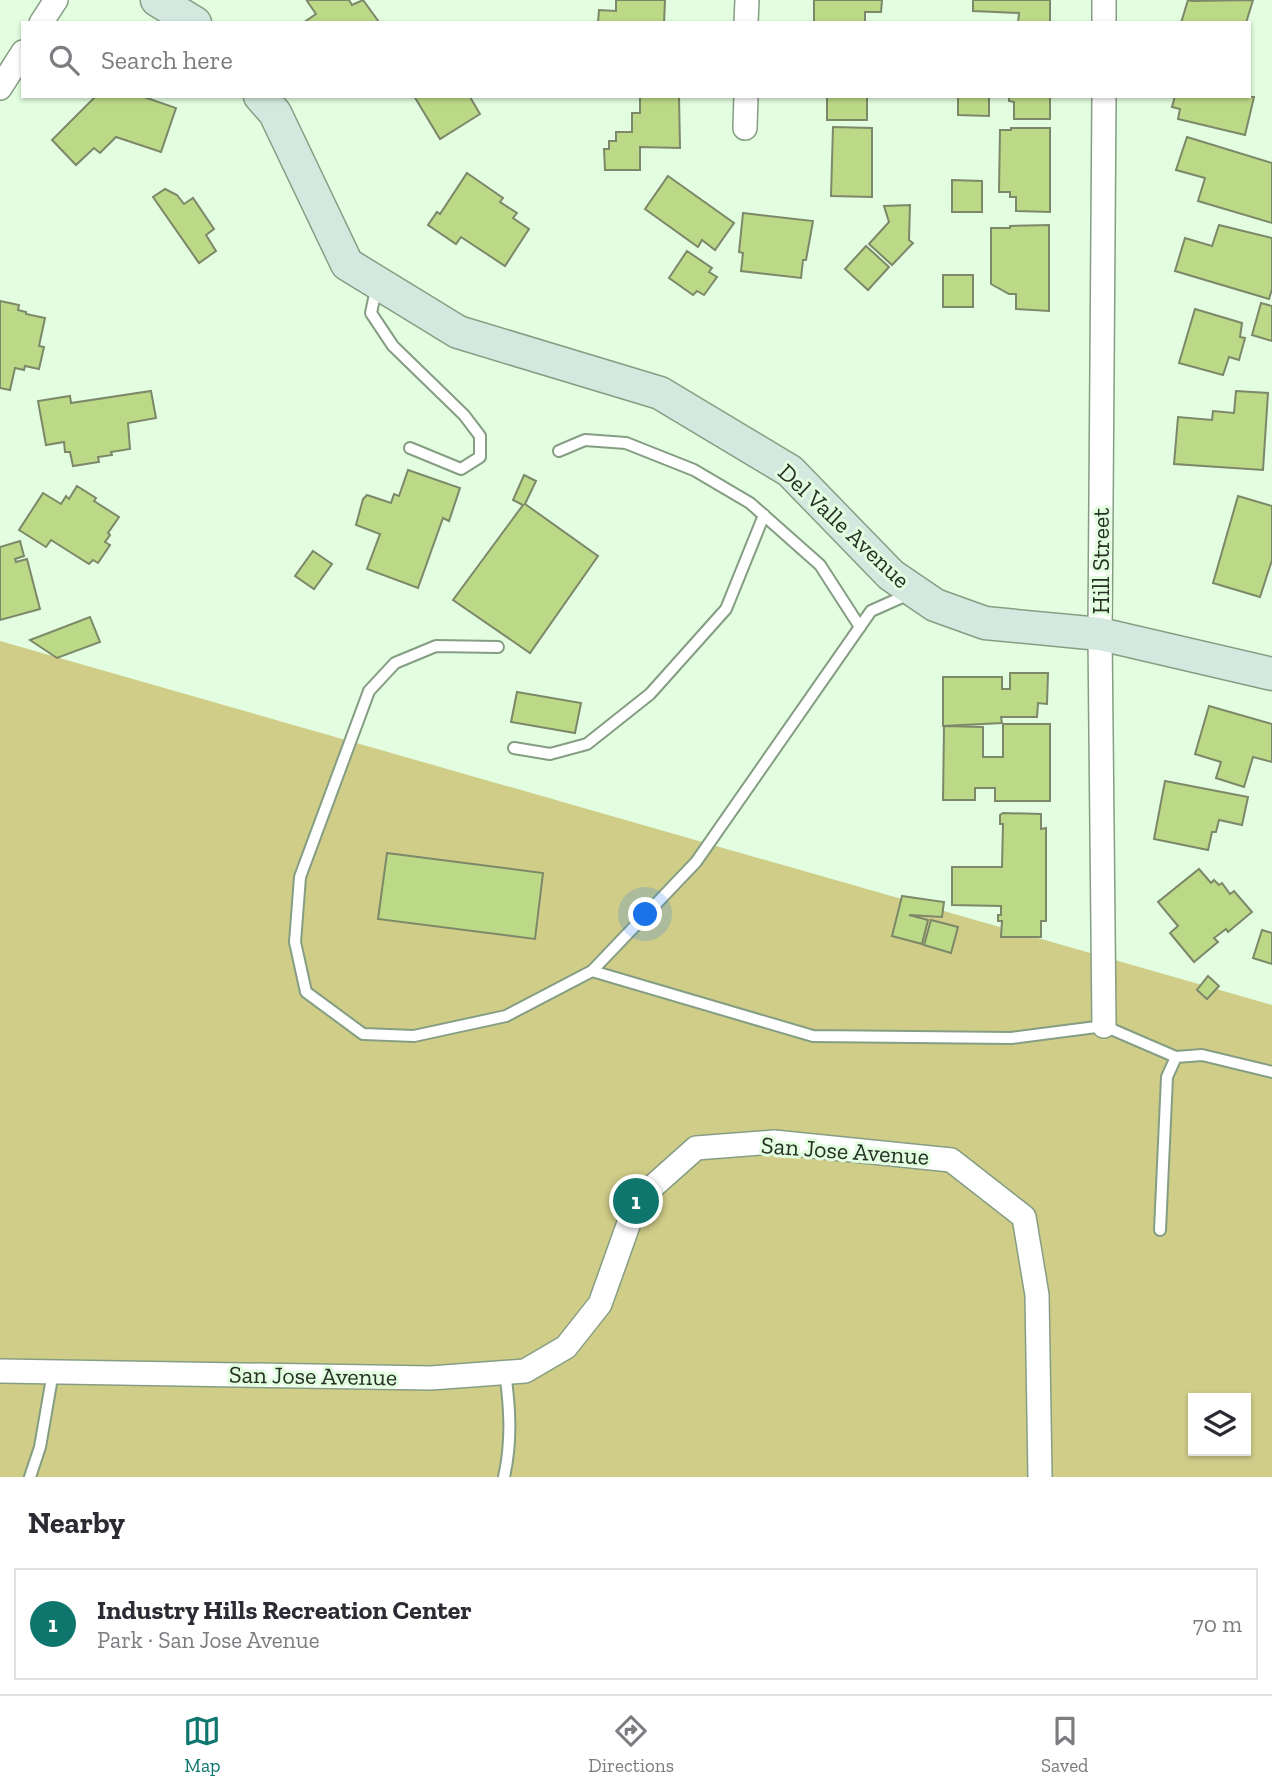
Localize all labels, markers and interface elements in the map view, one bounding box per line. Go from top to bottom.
search box [21,21,1251,98]
icon: search [45,41,83,79]
text: Search here [101,44,233,76]
street label: Del Valle Avenue [772,457,916,594]
street label: Hill Street [1086,508,1115,614]
your location [628,897,662,931]
street label: San Jose Avenue [760,1130,930,1171]
pin: 1 [613,1175,659,1227]
street label: San Jose Avenue [229,1360,397,1391]
map controls [1188,1393,1251,1456]
button: layers [1188,1393,1251,1456]
text: Nearby [28,1505,125,1541]
text: Industry Hills Recreation Center [97,1594,472,1626]
text: 1 [48,1610,58,1638]
text: 70 m [1193,1610,1242,1638]
text: Park · San Jose Avenue [97,1626,319,1654]
tab: Map [183,1712,221,1777]
tab: Directions [588,1712,674,1777]
tab: Saved [1041,1712,1089,1777]

